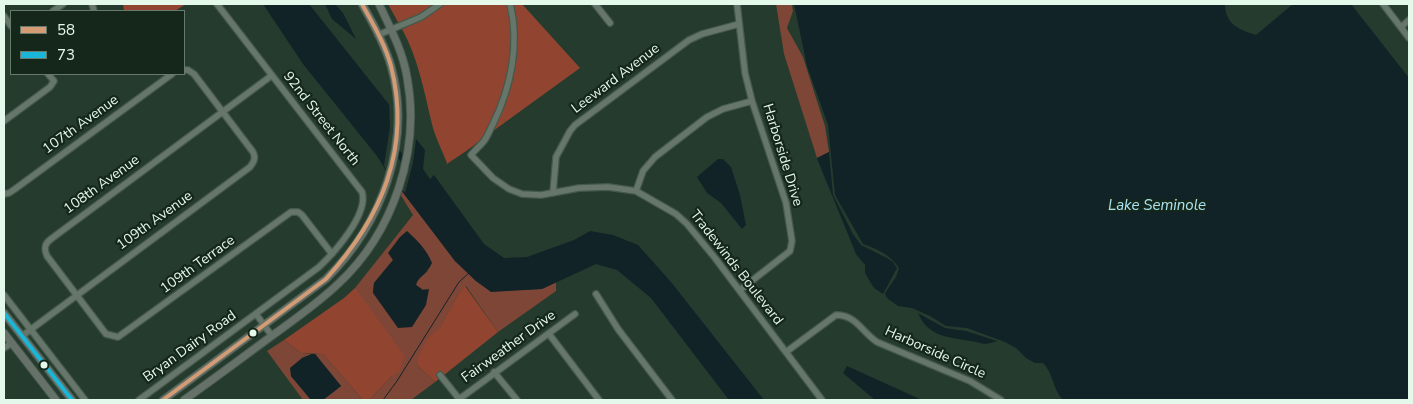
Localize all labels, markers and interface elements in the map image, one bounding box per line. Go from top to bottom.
legend [10,10,185,75]
text: 58 [57,20,75,40]
street label: Leeward Avenue [569,40,663,118]
text: 73 [57,45,75,65]
street label: 92nd Street North [279,69,363,169]
street label: 107th Avenue [40,92,122,158]
street label: Harborside Drive [758,102,806,208]
street label: 108th Avenue [61,152,143,218]
street label: 109th Avenue [114,188,196,254]
water label: Lake Seminole [1108,197,1206,215]
street label: Tradewinds Boulevard [686,207,786,329]
street label: 109th Terrace [158,232,238,298]
street label: Fairweather Drive [459,307,559,387]
street label: Bryan Dairy Road [140,308,240,386]
street label: Harborside Circle [882,323,988,383]
unlabelled marker [248,328,258,338]
unlabelled marker [39,360,49,370]

